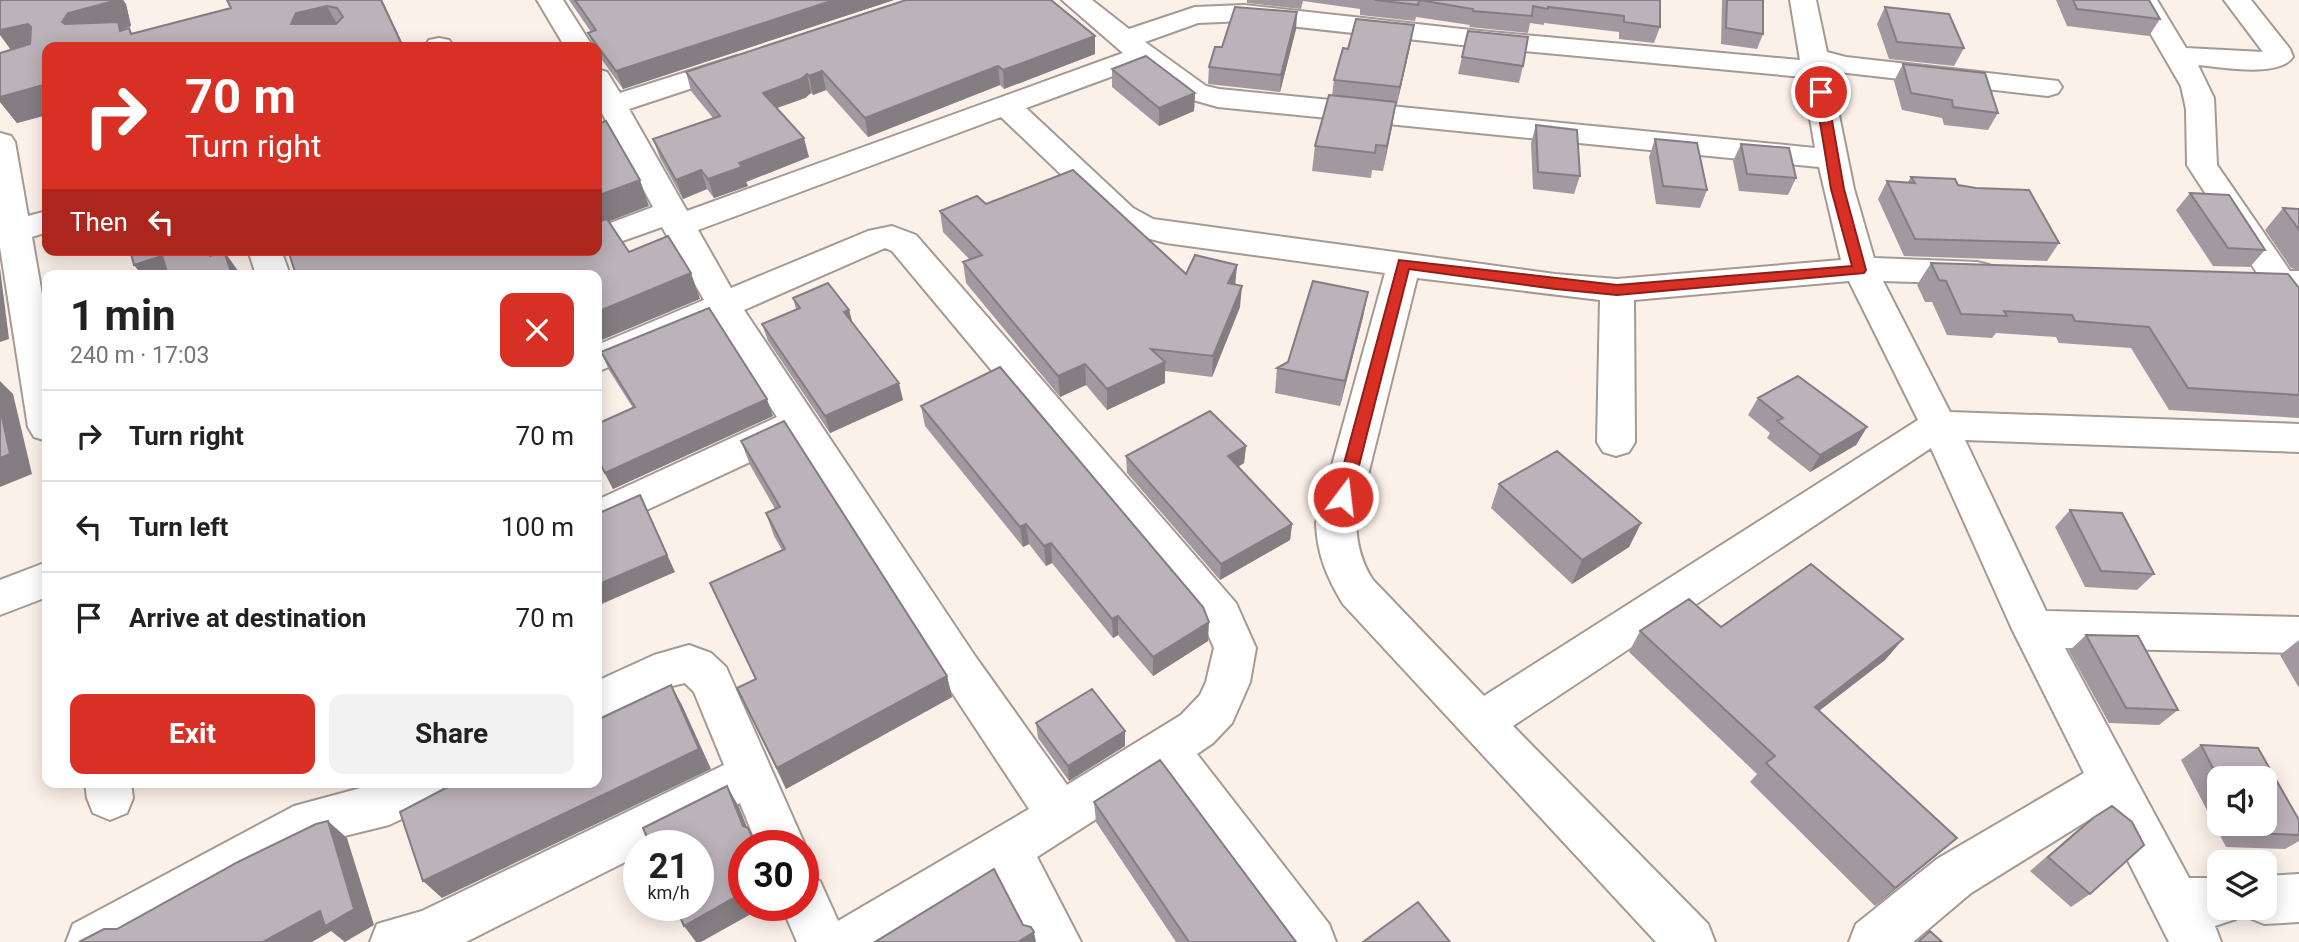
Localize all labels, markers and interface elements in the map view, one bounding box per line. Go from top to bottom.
pin [1791,62,1851,122]
text: 70 m [185,68,296,125]
icon: right [70,70,161,161]
icon: arrive [1802,73,1840,111]
text: Turn right [185,127,321,165]
icon: left [142,203,180,241]
text: Then [70,207,128,237]
text: 1 min [70,291,176,340]
button: close [500,293,574,367]
text: 240 m · 17:03 [70,342,209,369]
icon: right [70,417,108,455]
text: Turn right [129,421,244,451]
text: 70 m [516,421,574,451]
position arrow [1306,460,1380,534]
icon: left [70,508,108,546]
text: Turn left [129,512,228,542]
text: 100 m [501,512,574,542]
icon: arrive [70,599,108,637]
text: Arrive at destination [129,603,366,633]
text: 70 m [516,603,574,633]
button: Exit [70,694,315,774]
button: Share [329,694,574,774]
map controls [2207,766,2277,920]
button: sound [2207,766,2277,836]
speed limit sign: 30 [728,830,819,921]
text: 21 [648,846,689,887]
button: layers [2207,850,2277,920]
text: km/h [647,882,690,903]

